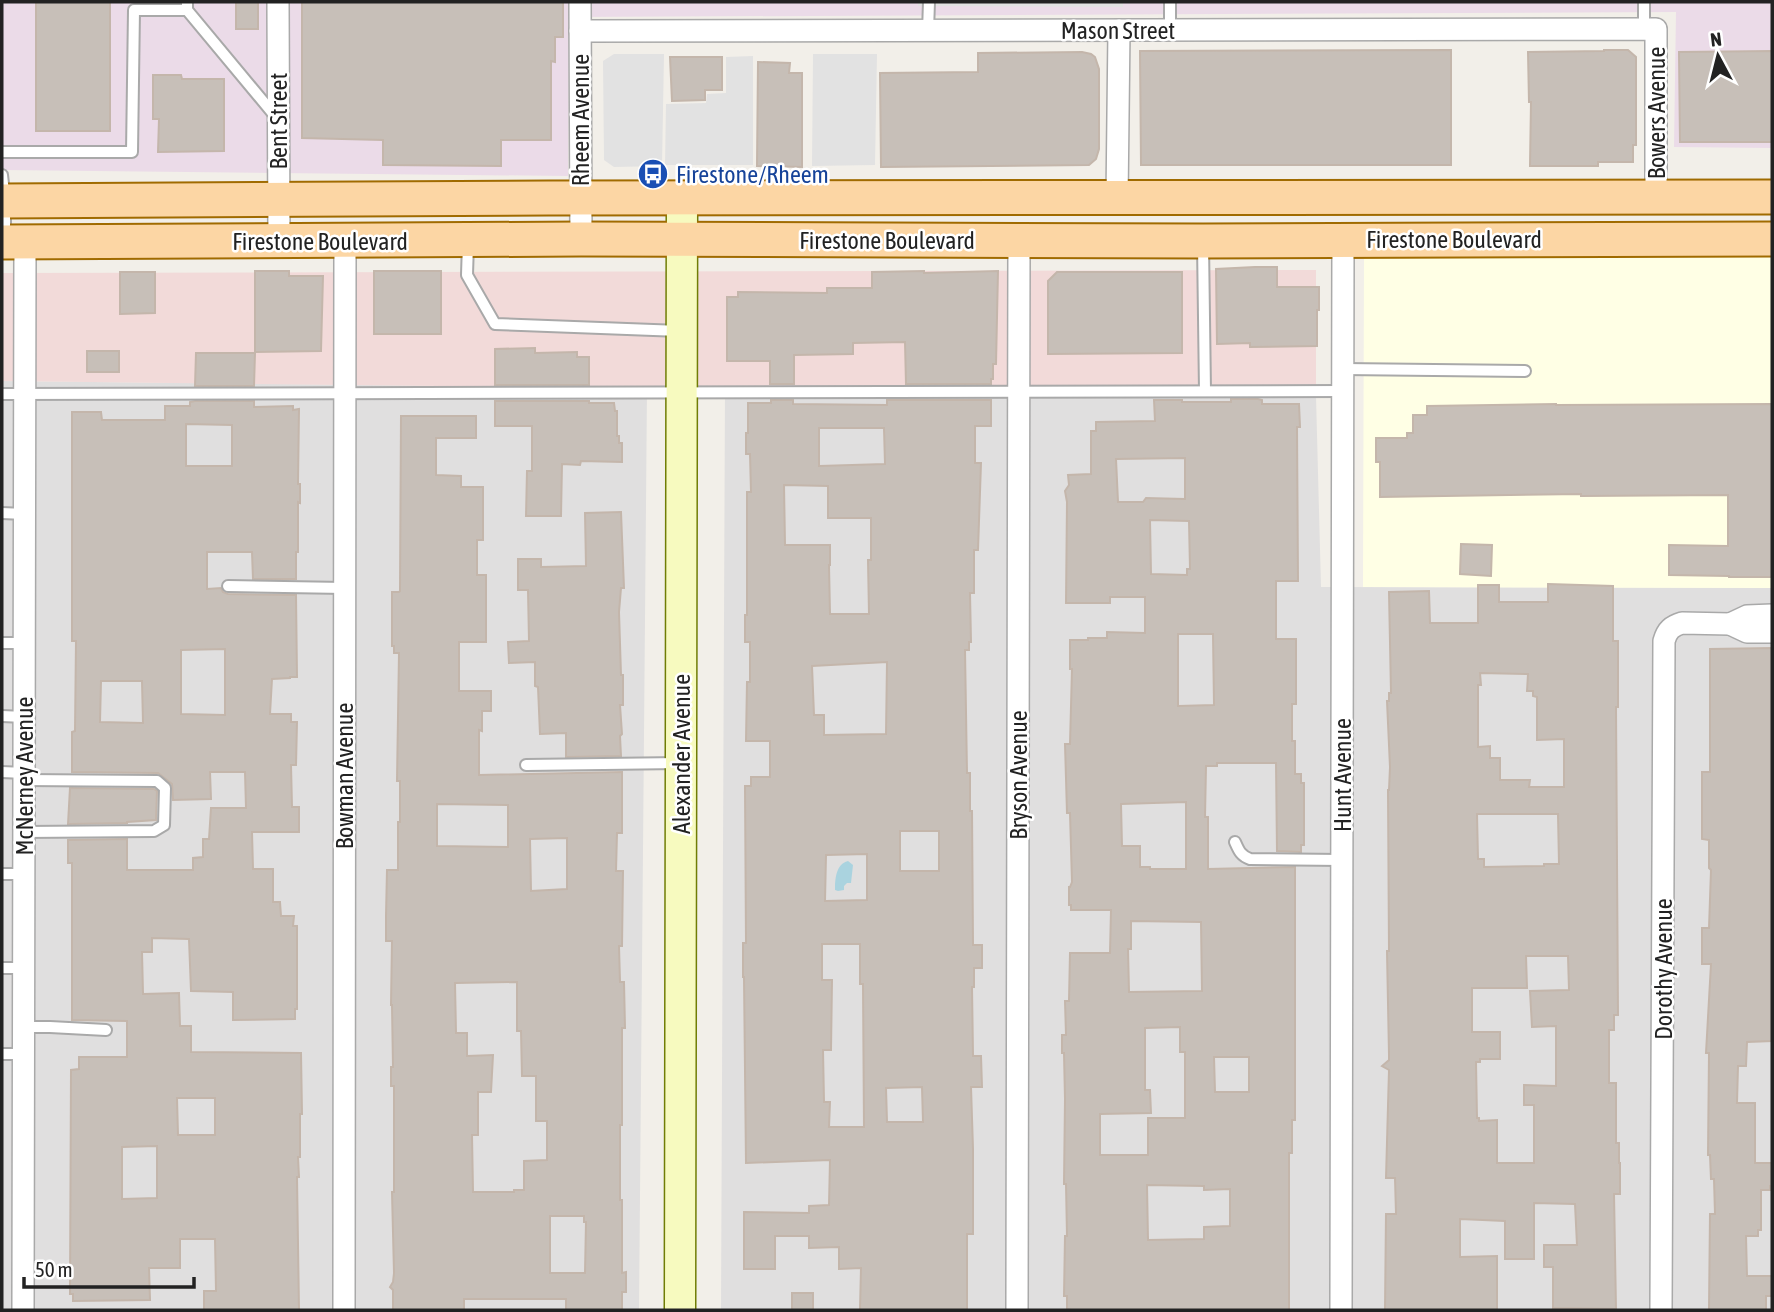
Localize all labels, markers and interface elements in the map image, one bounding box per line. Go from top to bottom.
street label: Mason Street [1061,17,1175,44]
north arrow [1683,21,1753,91]
text: N [1709,28,1723,51]
street label: Bowers Avenue [1643,47,1670,179]
street label: Rheem Avenue [567,54,594,186]
street label: Bent Street [265,73,292,169]
bus stop icon: Firestone/Rheem [636,157,670,191]
place label: Firestone/Rheem [676,161,829,188]
street label: Firestone Boulevard [1366,226,1542,253]
street label: Firestone Boulevard [799,227,975,254]
street label: Firestone Boulevard [232,228,408,255]
street label: Alexander Avenue [668,674,695,834]
street label: McNerney Avenue [11,697,38,856]
street label: Bowman Avenue [331,703,358,849]
street label: Bryson Avenue [1005,710,1032,840]
street label: Hunt Avenue [1329,718,1356,832]
street label: Dorothy Avenue [1650,898,1677,1040]
scale bar [24,1246,194,1290]
text: 50 m [35,1257,73,1281]

